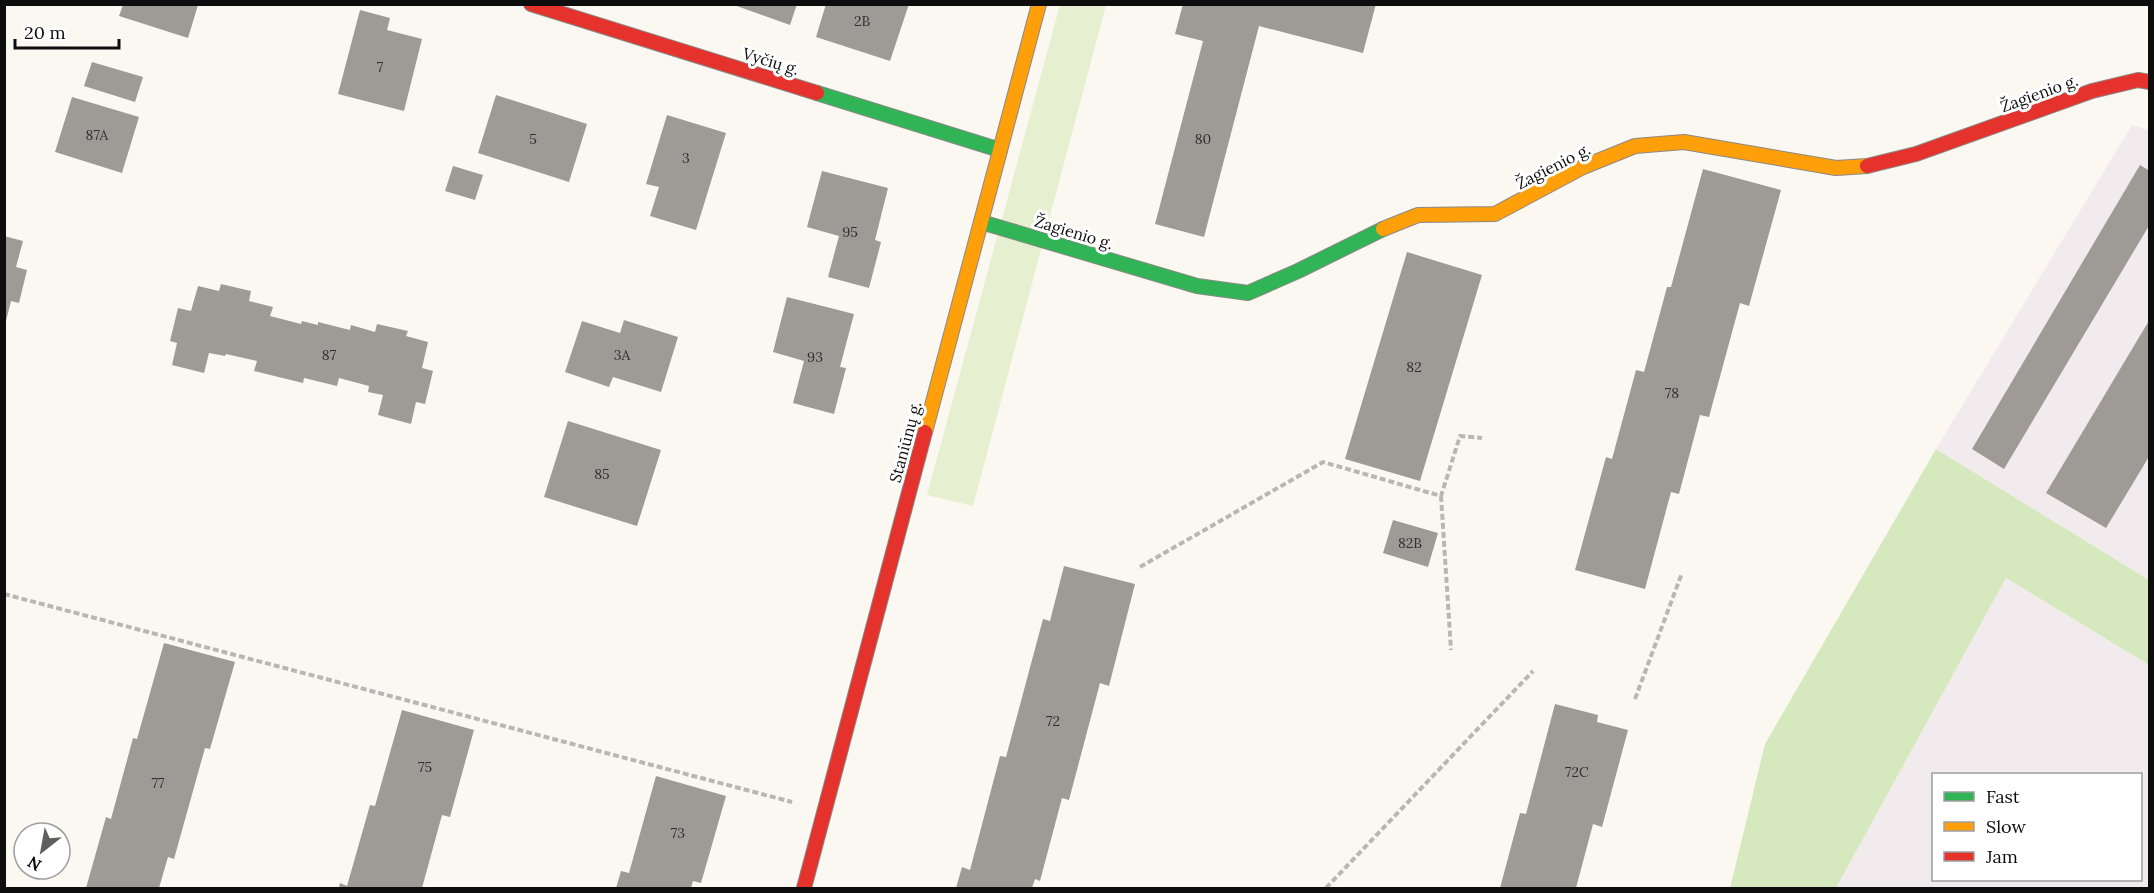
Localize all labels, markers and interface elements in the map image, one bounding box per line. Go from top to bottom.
scale bar [15,12,118,50]
house number: 2B [854,12,870,30]
text: 20 m [24,21,66,44]
street label: Vyčių g. [739,43,802,79]
house number: 7 [377,58,384,76]
street label: Žagienio g. [1998,70,2080,116]
house number: 87A [86,126,109,144]
house number: 5 [529,130,537,148]
house number: 80 [1195,130,1211,148]
street label: Žagienio g. [1512,139,1594,193]
house number: 3 [682,149,690,167]
street label: Žagienio g. [1032,211,1116,253]
house number: 95 [842,223,858,241]
house number: 87 [322,346,337,364]
house number: 3A [614,346,631,364]
house number: 93 [807,348,823,366]
house number: 82 [1406,358,1422,376]
house number: 78 [1665,384,1679,402]
street label: Staniūnų g. [885,399,925,485]
house number: 85 [594,465,610,483]
house number: 82B [1398,534,1422,552]
house number: 72 [1046,712,1060,730]
house number: 75 [418,758,432,776]
house number: 72C [1565,763,1589,781]
legend [1932,773,2142,881]
house number: 77 [152,774,165,792]
text: Fast [1986,785,2020,808]
text: Slow [1986,815,2026,838]
north arrow [12,821,72,881]
house number: 73 [671,824,685,842]
text: Jam [1985,845,2018,868]
text: N [24,852,45,876]

